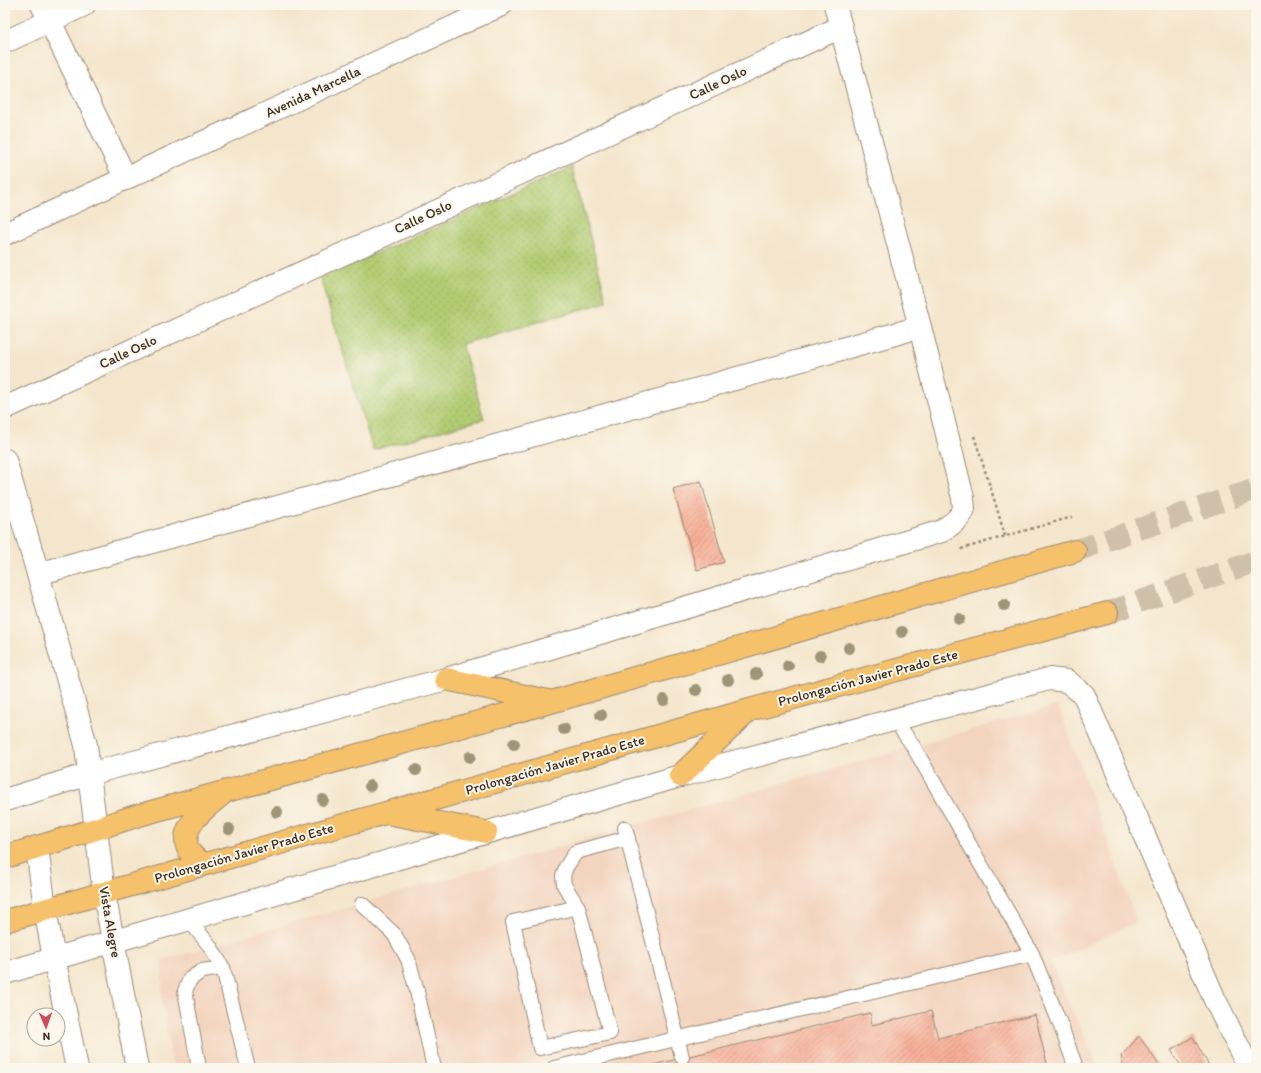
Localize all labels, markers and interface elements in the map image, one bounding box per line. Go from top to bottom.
street label: Avenida Marcella [263,62,364,121]
street label: Calle Oslo [687,62,749,104]
street label: Calle Oslo [392,196,454,238]
street label: Calle Oslo [97,331,159,373]
street label: Prolongación Javier Prado Este [776,646,960,710]
street label: Prolongación Javier Prado Este [463,731,647,799]
street label: Prolongación Javier Prado Este [152,819,336,887]
street label: Vista Alegre [95,885,125,959]
north arrow [26,1007,66,1047]
text: N [42,1030,50,1043]

